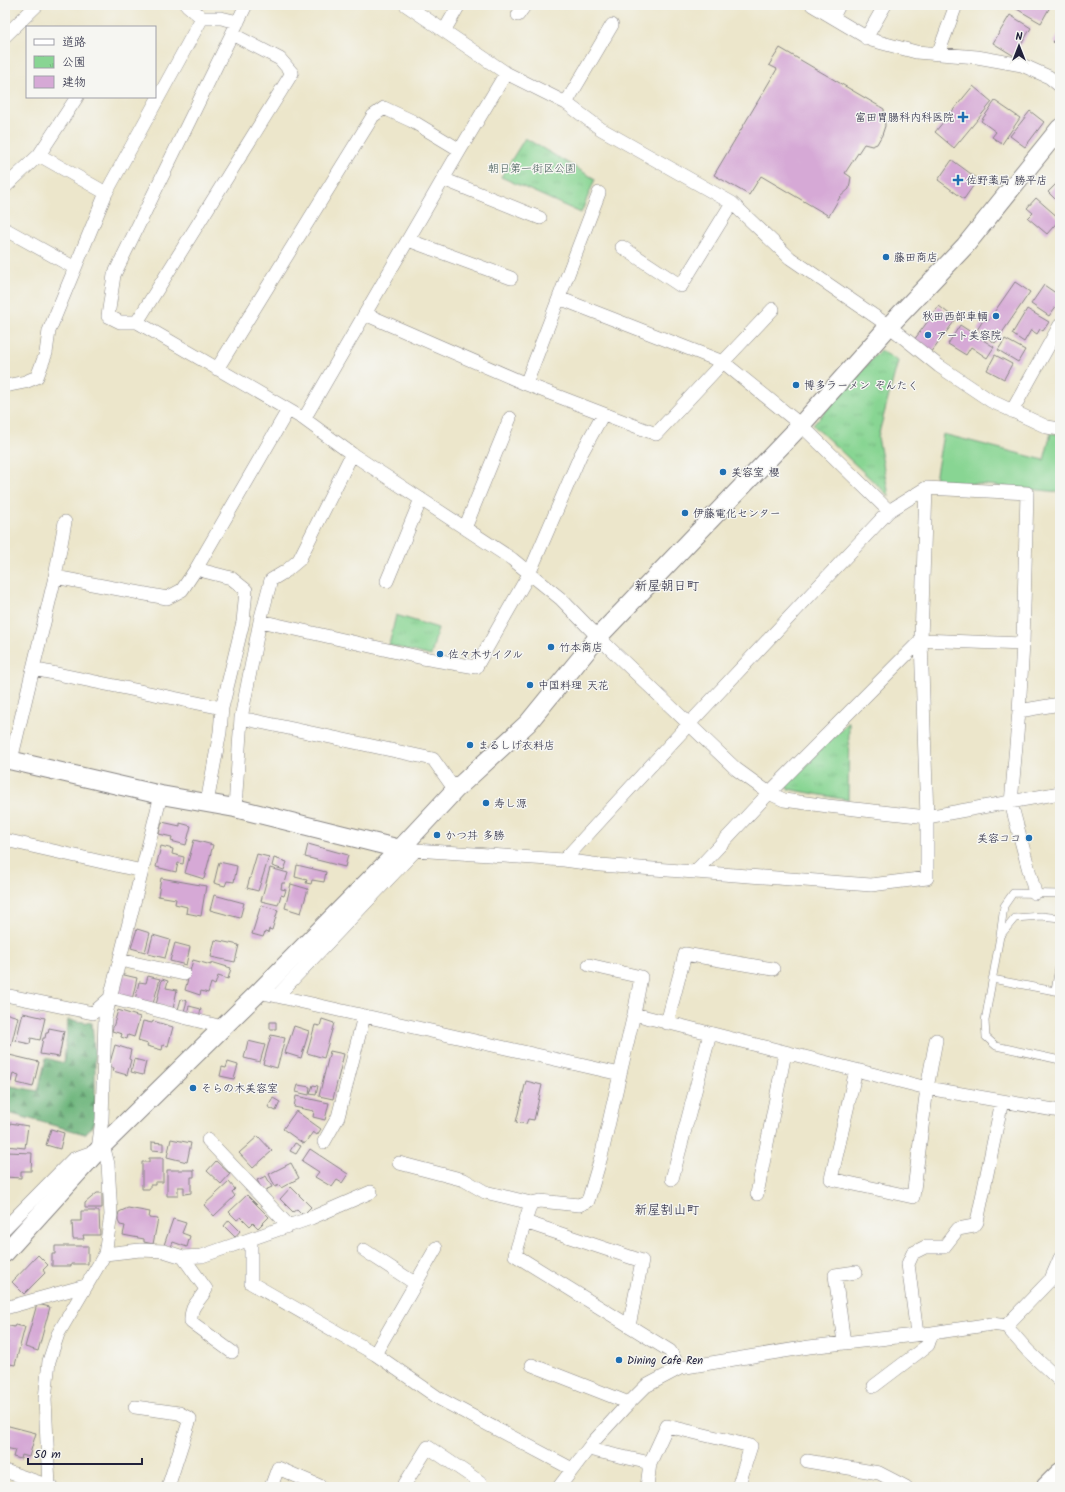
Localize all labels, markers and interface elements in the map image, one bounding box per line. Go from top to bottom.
legend [26,26,156,98]
north arrow [999,26,1039,66]
text: N [1016,28,1023,46]
text: 道路 [62,33,86,52]
text: 公園 [62,53,86,72]
text: 建物 [62,73,86,92]
place label: 富田胃腸科内科医院 [855,109,954,127]
marker: 富田胃腸科内科医院 [957,111,969,123]
park label: 朝日第一街区公園 [488,160,576,178]
place label: 佐野薬局 勝平店 [966,172,1047,190]
marker: 佐野薬局 勝平店 [953,175,963,185]
place label: 藤田商店 [894,249,938,267]
marker: 藤田商店 [881,252,891,262]
place label: 秋田西部車輌 [922,308,988,326]
marker: 秋田西部車輌 [991,311,1001,321]
place label: アート美容院 [936,327,1002,345]
marker: アート美容院 [923,330,933,340]
place label: 博多ラーメン ぞんたく [804,377,918,395]
marker: 博多ラーメン ぞんたく [791,380,801,390]
place label: 美容室 櫻 [731,464,779,482]
marker: 美容室 櫻 [718,467,728,477]
place label: 伊藤電化センター [693,505,781,523]
marker: 伊藤電化センター [680,508,690,518]
district label: 新屋朝日町 [634,576,700,597]
place label: 竹本商店 [559,639,603,657]
marker: 竹本商店 [546,642,556,652]
place label: 佐々木サイクル [448,646,523,664]
marker: 佐々木サイクル [435,649,445,659]
place label: 中国料理 天花 [538,677,608,695]
marker: 中国料理 天花 [525,680,535,690]
place label: まるしげ衣料店 [478,737,555,755]
marker: まるしげ衣料店 [465,740,475,750]
place label: 寿し源 [494,795,527,813]
marker: 寿し源 [481,798,491,808]
place label: かつ丼 多勝 [445,827,504,845]
marker: かつ丼 多勝 [432,830,442,840]
place label: 美容ココ [977,830,1021,848]
marker: 美容ココ [1024,833,1034,843]
place label: そらの木美容室 [201,1080,278,1098]
marker: そらの木美容室 [188,1083,198,1093]
district label: 新屋割山町 [634,1200,700,1221]
place label: Dining Cafe Ren [627,1352,703,1370]
marker: Dining Cafe Ren [614,1355,624,1365]
scale bar [28,1440,142,1466]
text: 50 m [34,1445,61,1464]

